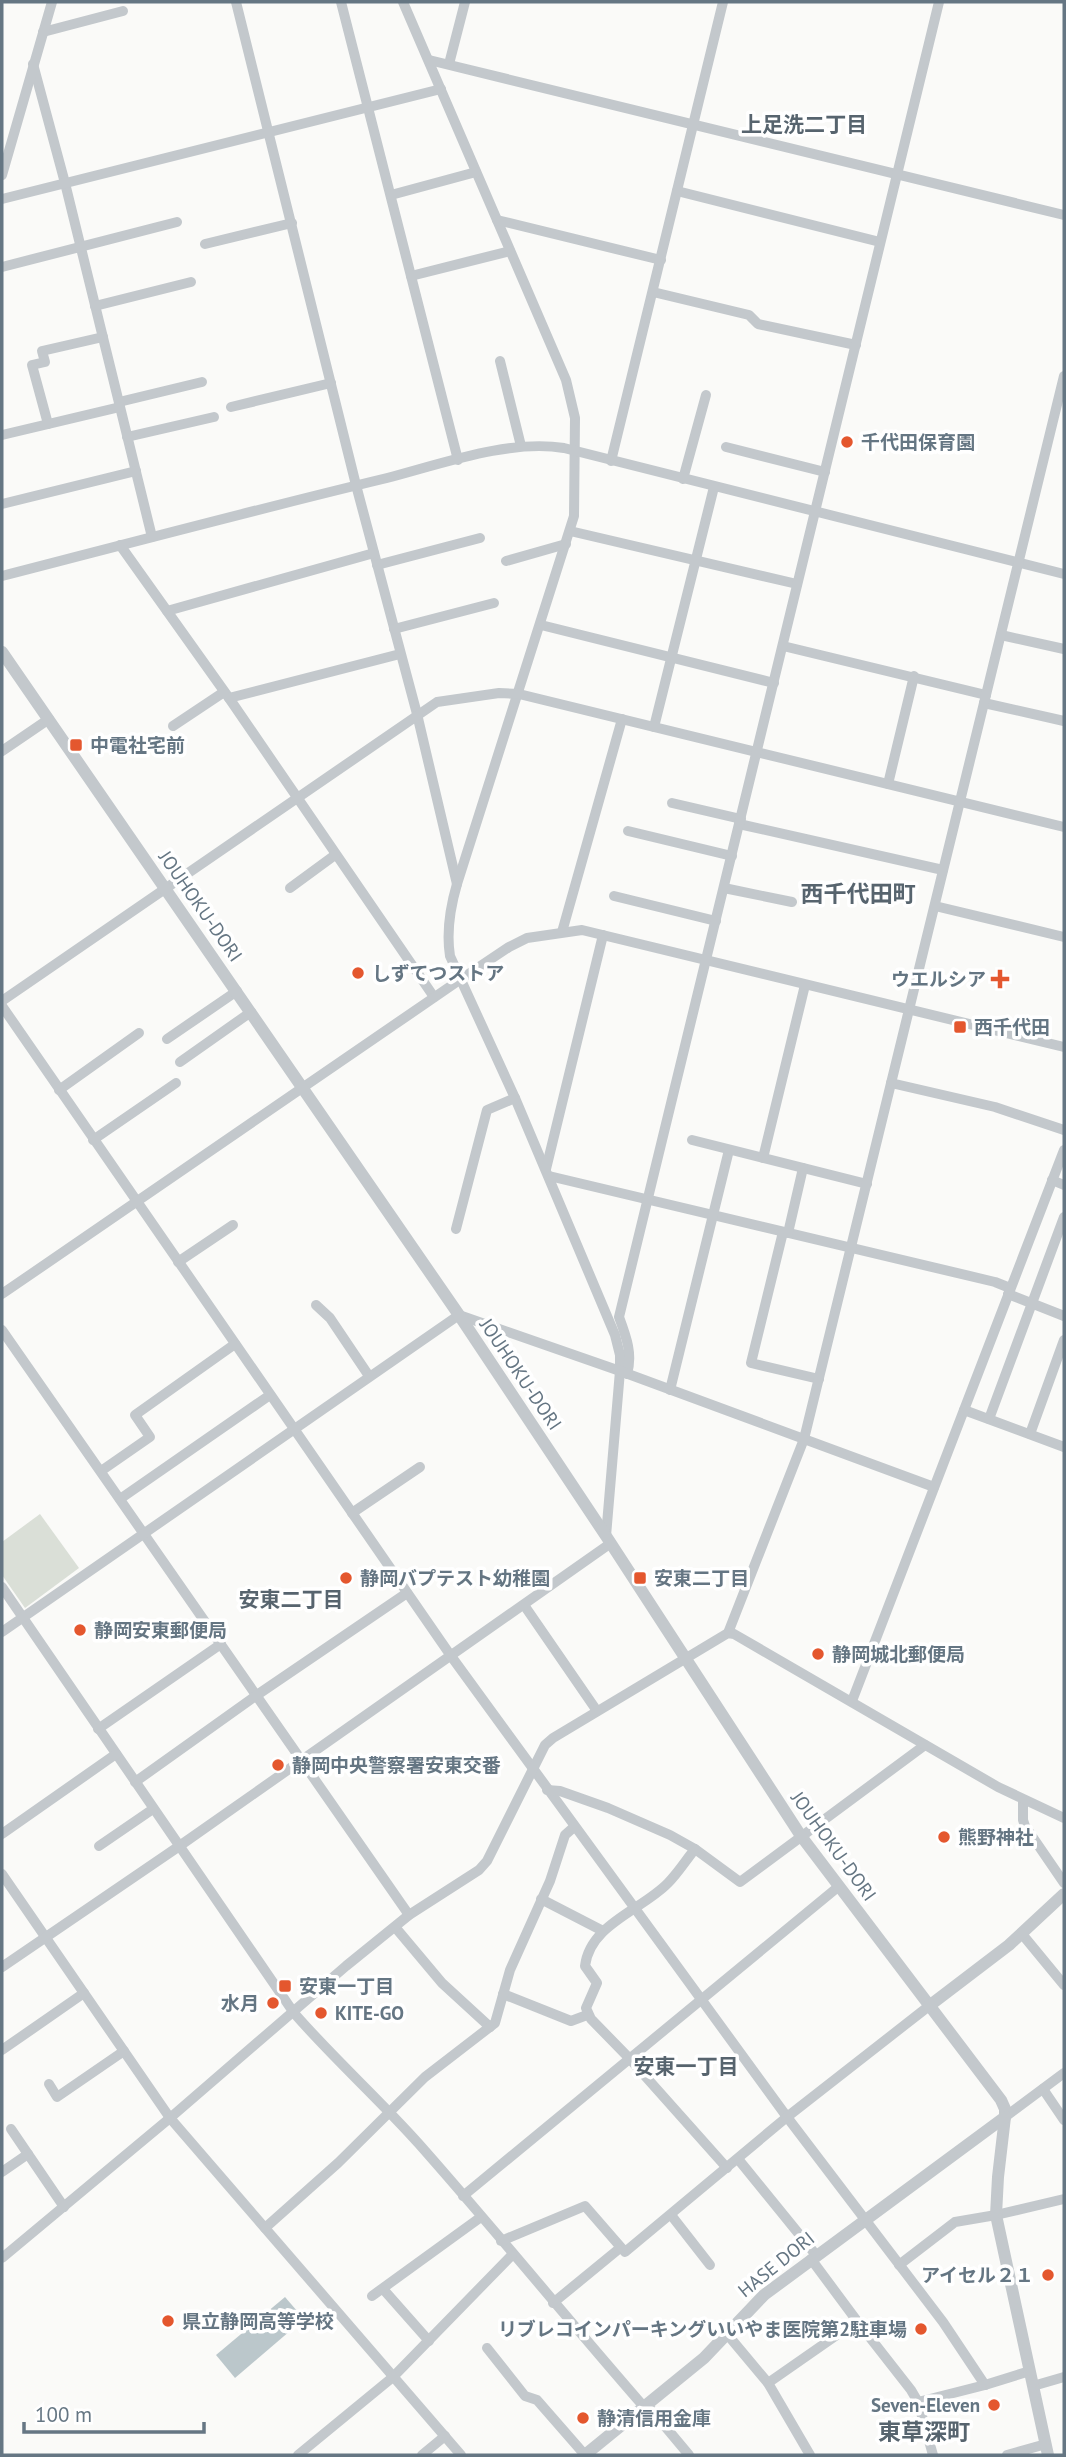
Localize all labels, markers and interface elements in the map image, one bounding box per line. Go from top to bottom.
district label: 上足洗二丁目 [741,111,867,138]
place label: 千代田保育園 [861,430,975,454]
marker: 千代田保育園 [839,434,855,450]
place label: 中電社宅前 [90,733,185,757]
marker: 中電社宅前 [68,737,84,753]
street label: JOUHOKU-DORI [153,845,248,966]
district label: 西千代田町 [801,879,916,908]
place label: しずてつストア [372,961,504,985]
marker: しずてつストア [350,965,366,981]
place label: ウエルシア [891,967,986,991]
marker: ウエルシア [992,971,1008,987]
place label: 西千代田 [974,1015,1050,1039]
marker: 西千代田 [952,1019,968,1035]
street label: JOUHOKU-DORI [474,1313,567,1435]
place label: 静岡バプテスト幼稚園 [360,1566,550,1590]
place label: 安東二丁目 [654,1566,749,1590]
marker: 静岡バプテスト幼稚園 [338,1570,354,1586]
marker: 安東二丁目 [632,1570,648,1586]
district label: 安東二丁目 [239,1586,344,1613]
place label: 静岡安東郵便局 [94,1618,227,1642]
marker: 静岡安東郵便局 [72,1622,88,1638]
place label: 静岡城北郵便局 [832,1642,965,1666]
marker: 静岡城北郵便局 [810,1646,826,1662]
place label: 静岡中央警察署安東交番 [292,1753,501,1777]
marker: 静岡中央警察署安東交番 [270,1757,286,1773]
street label: JOUHOKU-DORI [786,1786,882,1906]
place label: 熊野神社 [958,1825,1034,1849]
marker: 熊野神社 [936,1829,952,1845]
place label: 安東一丁目 [299,1974,394,1998]
marker: 安東一丁目 [277,1978,293,1994]
place label: 水月 [221,1991,259,2015]
marker: 水月 [265,1995,281,2011]
place label: KITE-GO [335,2001,404,2025]
marker: KITE-GO [313,2005,329,2021]
district label: 安東一丁目 [634,2053,739,2080]
street label: HASE DORI [733,2226,819,2302]
place label: アイセル２１ [921,2263,1034,2287]
marker: アイセル２１ [1040,2267,1056,2283]
place label: 県立静岡高等学校 [182,2309,334,2333]
marker: 県立静岡高等学校 [160,2313,176,2329]
place label: リブレコインパーキングいいやま医院第2駐車場 [498,2317,907,2341]
marker: リブレコインパーキングいいやま医院第2駐車場 [913,2321,929,2337]
scale bar [24,2390,205,2434]
place label: Seven-Eleven [871,2393,980,2417]
marker: Seven-Eleven [986,2397,1002,2413]
text: 100 m [35,2401,92,2428]
place label: 静清信用金庫 [597,2406,711,2430]
marker: 静清信用金庫 [575,2410,591,2426]
district label: 東草深町 [878,2417,970,2446]

